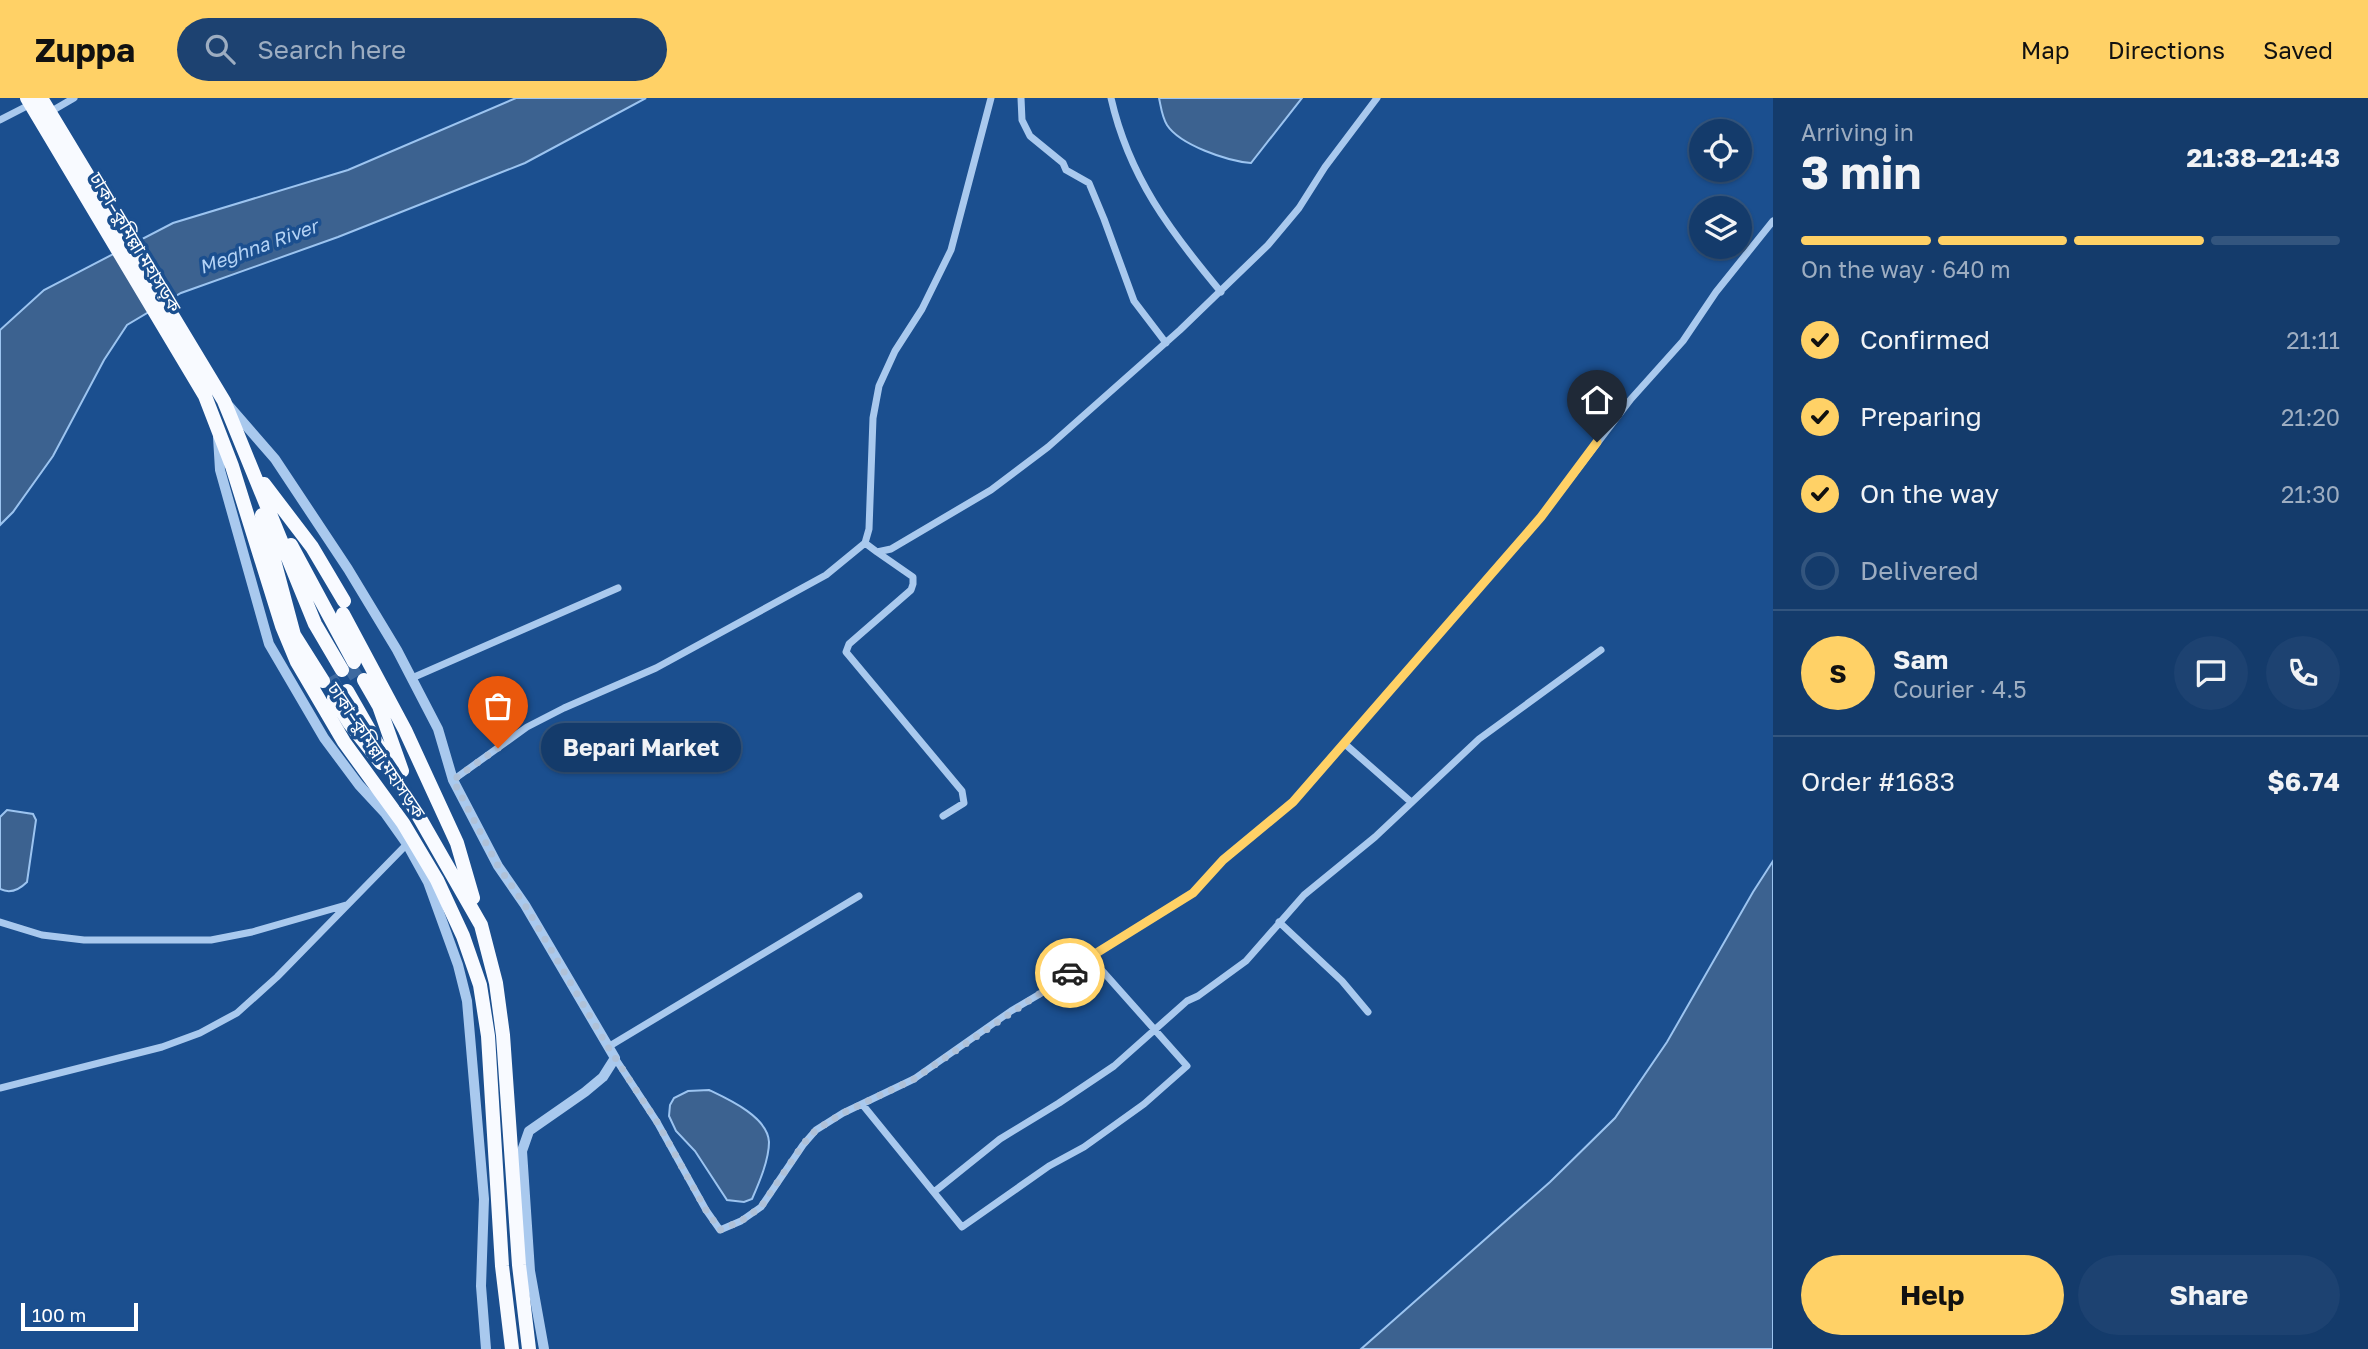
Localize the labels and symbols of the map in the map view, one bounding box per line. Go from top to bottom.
street label: ঢাকা–কুমিল্লা মহাসড়ক [84,167,187,317]
water label: Meghna River [196,213,323,278]
pin [1567,370,1627,442]
pin [468,676,528,748]
street label: ঢাকা–কুমিল্লা মহাসড়ক [322,677,431,823]
callout: Bepari Market [540,724,740,772]
courier [1035,938,1105,1008]
scale bar [21,1300,138,1332]

